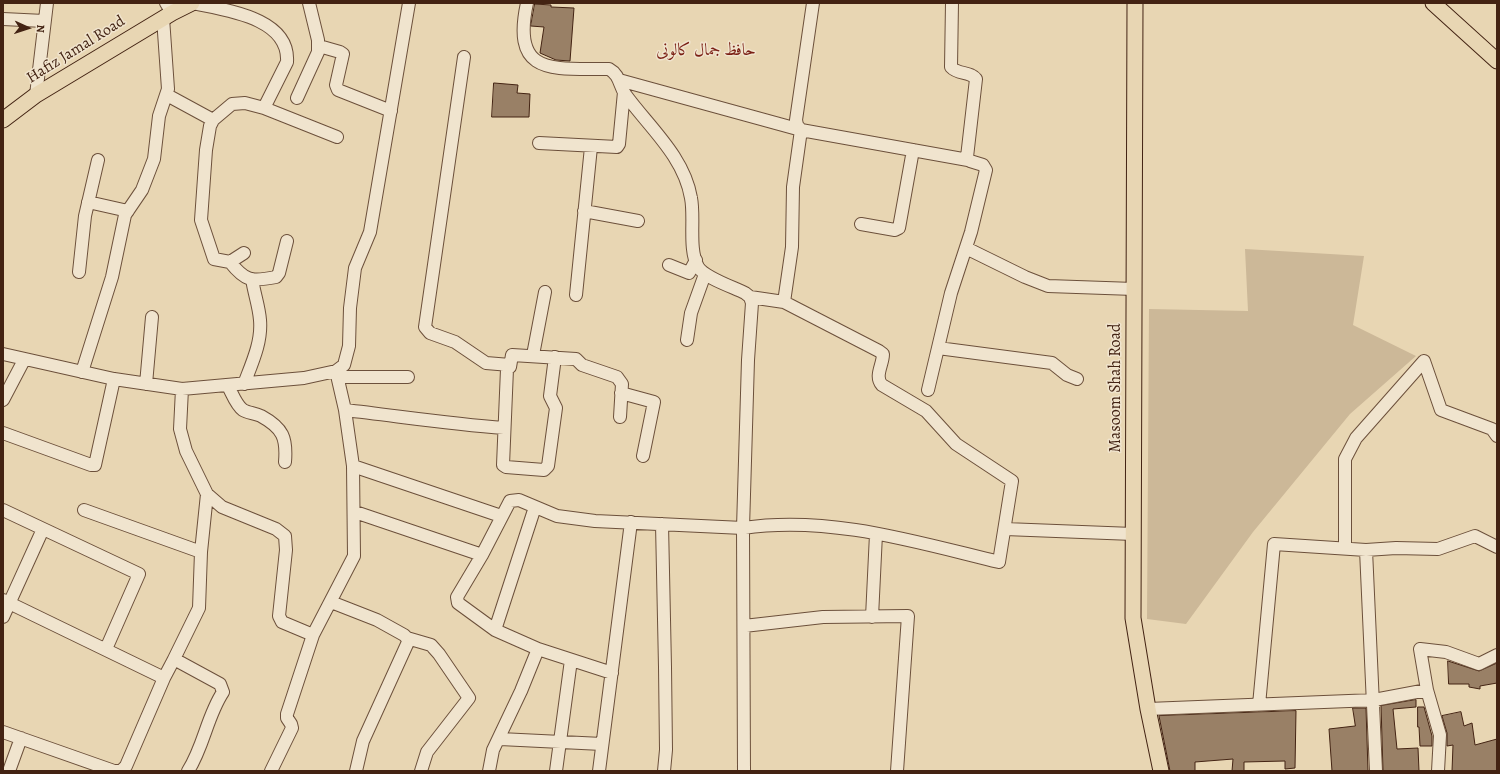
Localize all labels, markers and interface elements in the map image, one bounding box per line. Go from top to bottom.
north arrow [8,8,48,48]
street label: Hafiz Jamal Road [23,12,129,88]
text: N [33,24,48,33]
district label: حافظ جمال کالونی [656,41,756,61]
street label: Masoom Shah Road [1106,323,1126,453]

